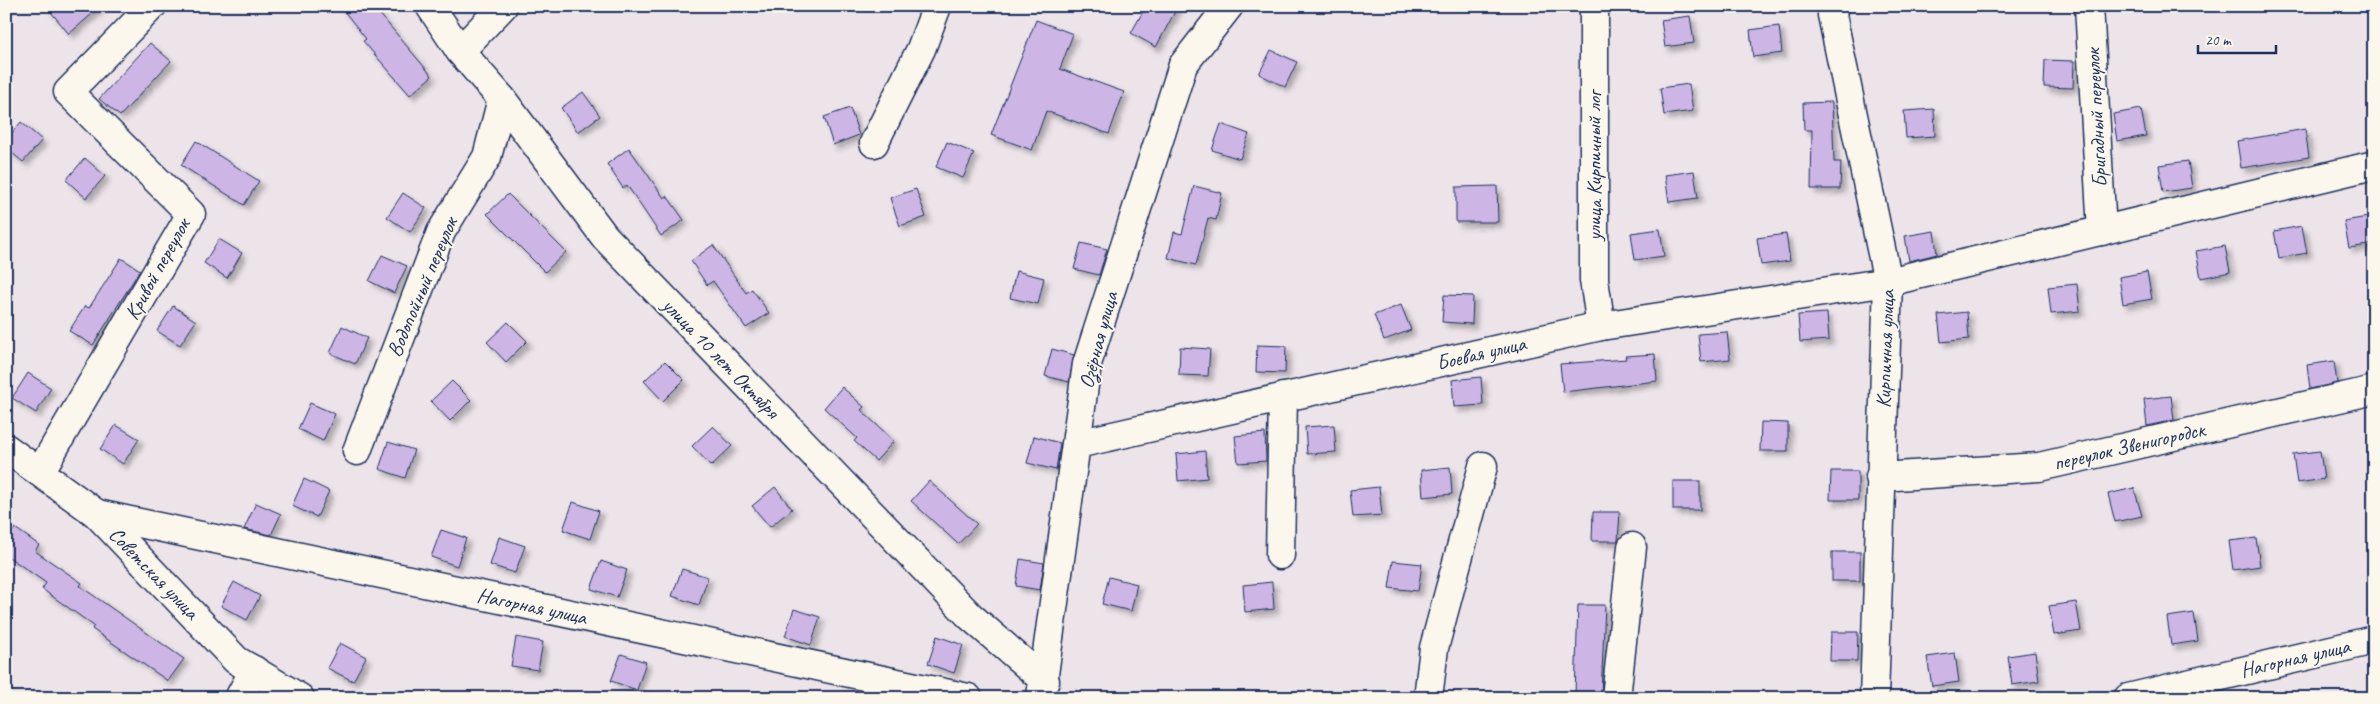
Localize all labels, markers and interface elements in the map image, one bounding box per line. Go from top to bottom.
scale bar [2198,22,2275,54]
text: 20 m [2205,31,2232,50]
street label: Бригадный переулок [2079,46,2113,188]
street label: улица Кирпичный лог [1581,88,1607,243]
street label: Водопойный переулок [381,211,464,361]
street label: Кривой переулок [119,212,197,324]
street label: Озёрная улица [1073,287,1125,391]
street label: Кирпичная улица [1870,288,1900,408]
street label: улица 10 лет Октября [655,291,786,425]
street label: Боевая улица [1434,330,1530,376]
street label: переулок Звенигородск [2051,415,2209,476]
street label: Советская улица [103,521,206,626]
street label: Нагорная улица [475,582,591,631]
street label: Нагорная улица [2238,632,2354,683]

